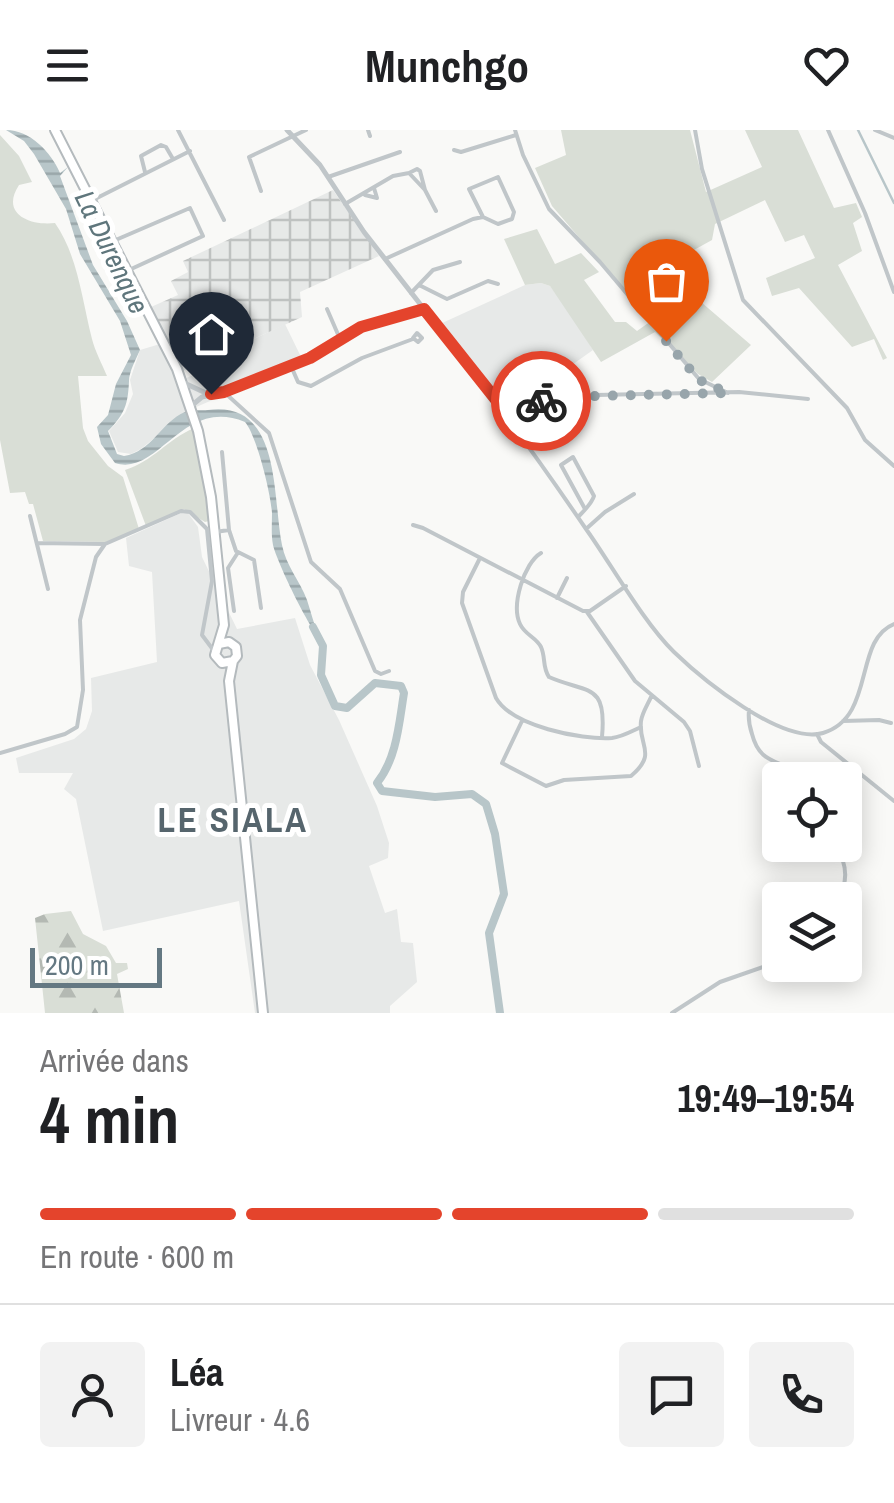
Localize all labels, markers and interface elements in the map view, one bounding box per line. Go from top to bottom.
text: Munchgo [365,35,529,96]
icon: menu [40,38,95,93]
icon: heart [799,38,854,93]
water label: La Durenque [66,184,158,320]
pin [624,239,709,342]
icon: bag [639,254,694,309]
pin [169,292,254,395]
icon: home [184,307,239,362]
courier [491,351,591,451]
icon: bike [514,374,569,429]
map controls [762,762,862,982]
button: locate [762,762,862,862]
district label: LE SIALA [158,796,308,843]
button: layers [762,882,862,982]
scale bar [30,943,162,988]
text: 200 m [45,946,109,984]
text: Arrivée dans [40,1039,189,1082]
text: 19:49–19:54 [677,1073,854,1124]
text: 4 min [40,1076,179,1163]
text: En route · 600 m [40,1235,234,1278]
button: person [40,1342,145,1447]
button: chat [619,1342,724,1447]
button: phone [749,1342,854,1447]
text: Léa [170,1347,224,1398]
text: Livreur · 4.6 [170,1398,310,1441]

